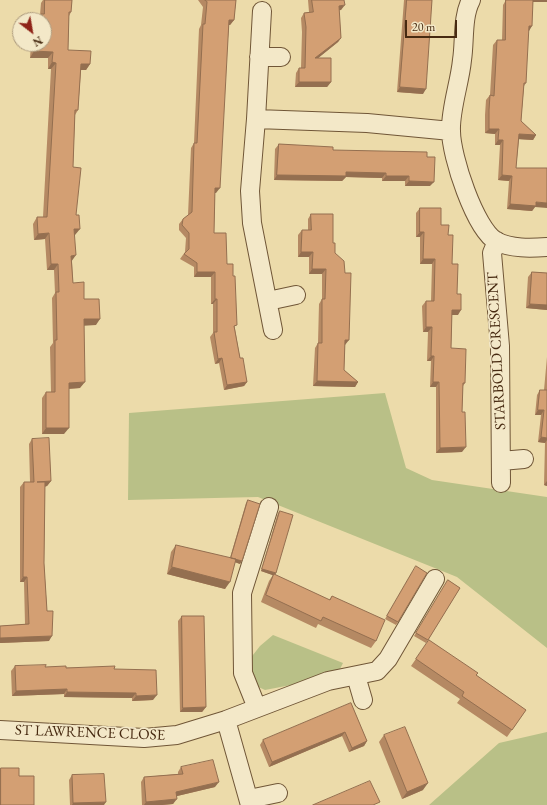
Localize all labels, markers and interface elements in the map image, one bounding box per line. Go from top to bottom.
north arrow [12,12,52,52]
scale bar [407,12,459,38]
text: 20 m [412,19,435,35]
text: N [30,33,45,50]
street label: STARBOLD CRESCENT [484,272,510,430]
street label: ST LAWRENCE CLOSE [15,721,165,745]

